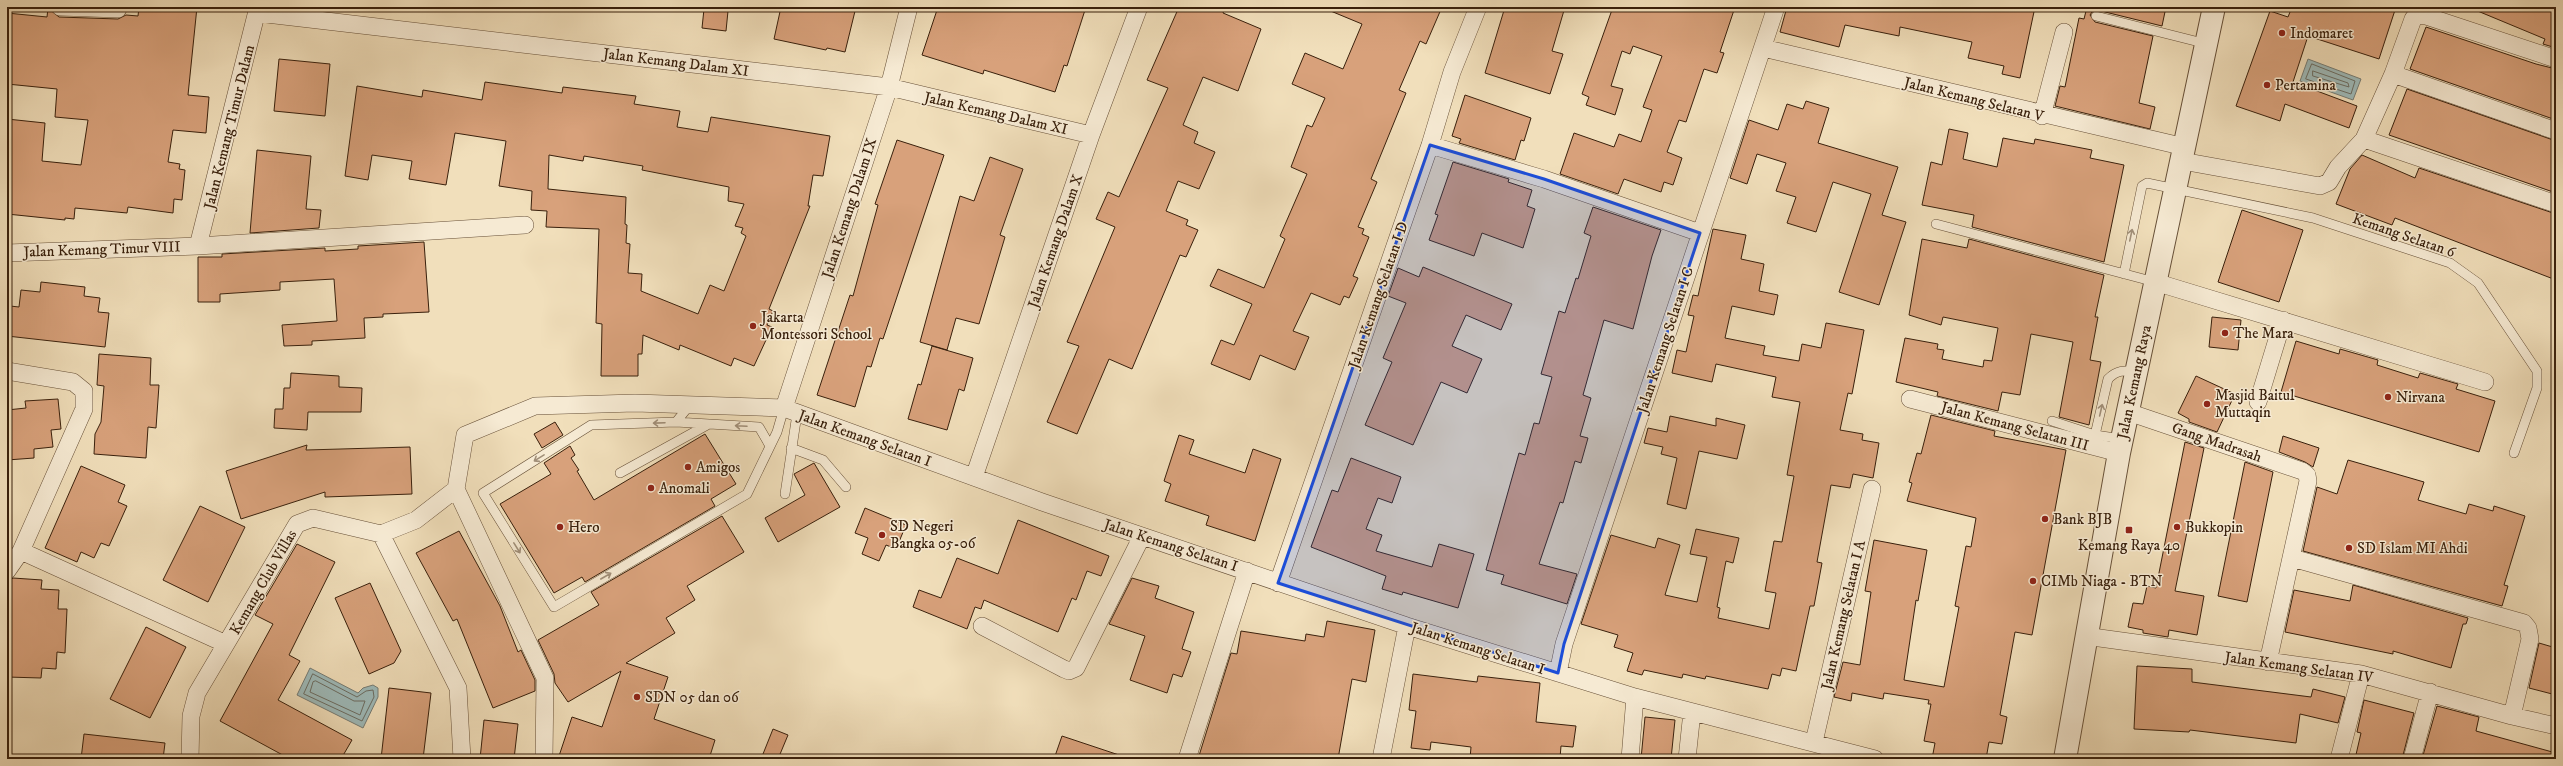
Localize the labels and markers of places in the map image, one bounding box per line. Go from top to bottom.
place label: Indomaret [2290,24,2353,43]
marker: Indomaret [2277,28,2287,38]
place label: Pertamina [2275,76,2336,95]
marker: Pertamina [2262,80,2272,90]
place label: Jakarta Montessori School [759,308,872,344]
marker: Jakarta Montessori School [748,321,758,331]
place label: The Mara [2233,324,2294,343]
marker: The Mara [2220,328,2230,338]
place label: Masjid Baitul Muttaqin [2215,386,2295,422]
place label: Nirvana [2396,388,2445,407]
marker: Nirvana [2383,392,2393,402]
marker: Masjid Baitul Muttaqin [2202,399,2212,409]
place label: Amigos [696,458,740,477]
marker: Amigos [683,462,693,472]
place label: Anomali [659,479,710,498]
marker: Anomali [646,483,656,493]
place label: Bank BJB [2053,510,2112,529]
marker: Bank BJB [2040,514,2050,524]
place label: SD Negeri Bangka 05-06 [890,517,977,553]
place label: Hero [568,518,599,537]
place label: Bukkopin [2185,518,2243,537]
marker: Hero [555,522,565,532]
marker: Bukkopin [2172,522,2182,532]
marker: Kemang Raya 40 [2124,525,2134,535]
marker: SD Negeri Bangka 05-06 [877,530,887,540]
place label: Kemang Raya 40 [2078,536,2180,555]
place label: SD Islam MI Ahdi [2357,539,2468,558]
marker: SD Islam MI Ahdi [2344,543,2354,553]
place label: CIMb Niaga - BTN [2041,572,2163,591]
marker: CIMb Niaga - BTN [2028,576,2038,586]
place label: SDN 05 dan 06 [645,688,740,707]
marker: SDN 05 dan 06 [632,692,642,702]

